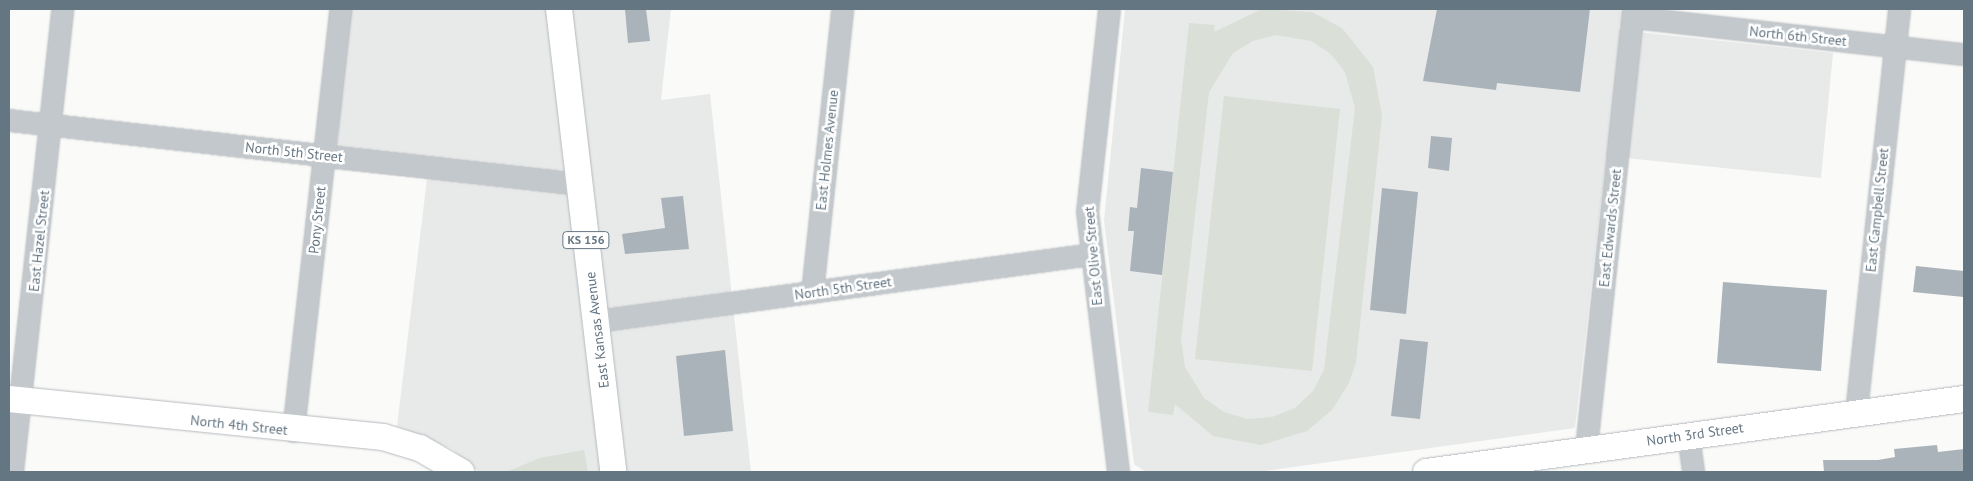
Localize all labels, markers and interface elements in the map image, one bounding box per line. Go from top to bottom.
street label: North 6th Street [1749,23,1847,49]
street label: East Holmes Avenue [812,89,842,211]
street label: North 5th Street [245,139,343,165]
street label: East Campbell Street [1862,147,1892,273]
street label: East Edwards Street [1595,168,1625,288]
street label: Pony Street [305,185,329,255]
street label: East Hazel Street [25,189,53,293]
street label: East Olive Street [1080,206,1106,306]
road number: KS 156 [562,230,610,250]
street label: East Kansas Avenue [581,271,613,389]
street label: North 5th Street [793,273,893,303]
street label: North 4th Street [190,412,288,438]
street label: North 3rd Street [1645,419,1745,449]

